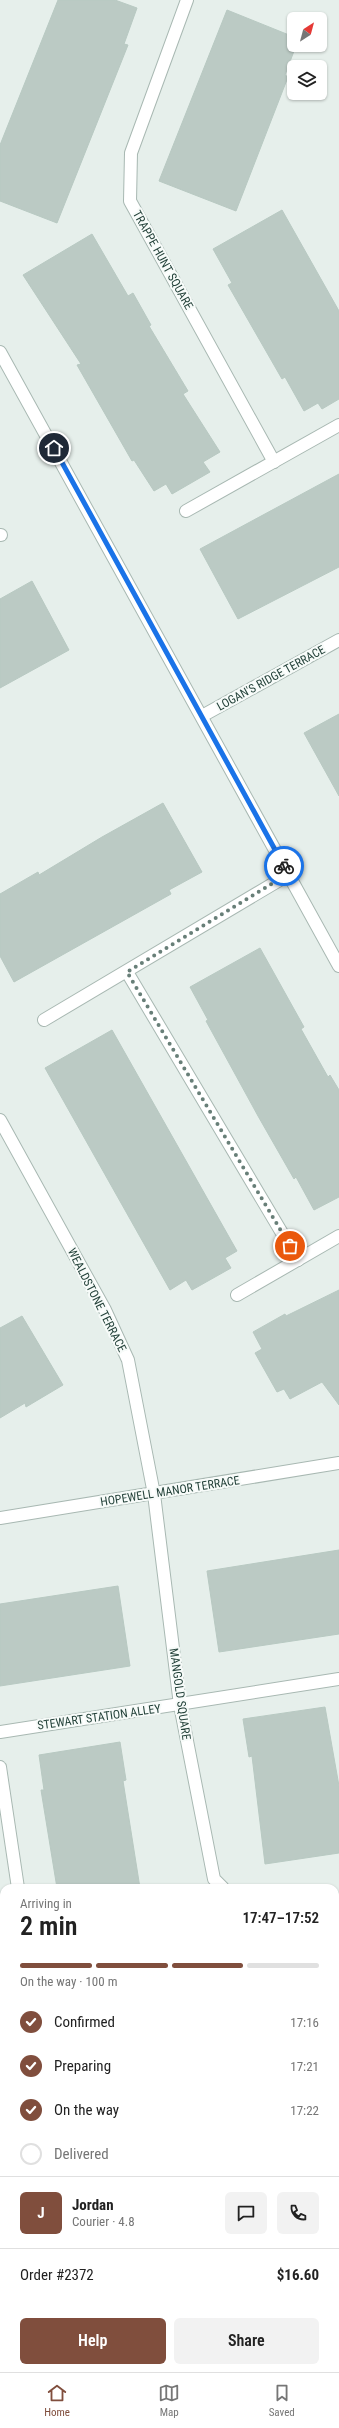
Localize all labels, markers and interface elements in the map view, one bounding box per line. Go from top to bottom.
north arrow [287,12,327,52]
map controls [287,12,327,100]
button: layers [287,60,327,100]
street label: TRAPPE HUNT SQUARE [130,208,196,312]
pin [37,431,71,465]
icon: home [43,437,65,459]
street label: LOGAN'S RIDGE TERRACE [215,642,328,714]
courier [264,846,304,886]
icon: bike [273,855,295,877]
pin [273,1229,307,1263]
icon: bag [279,1235,301,1257]
street label: WEALDSTONE TERRACE [65,1246,129,1354]
street label: HOPEWELL MANOR TERRACE [99,1473,241,1509]
street label: MANGOLD SQUARE [167,1647,193,1741]
street label: STEWART STATION ALLEY [36,1701,162,1733]
text: Arriving in [20,1896,72,1911]
text: 17:47–17:52 [242,1909,319,1927]
text: 2 min [20,1911,78,1941]
text: On the way · 100 m [20,1974,117,1989]
icon: check [20,2011,42,2033]
text: Confirmed [54,2013,115,2031]
text: 17:16 [290,2015,319,2030]
icon: check [20,2055,42,2077]
text: Preparing [54,2057,111,2075]
text: 17:21 [290,2059,319,2074]
icon: check [20,2099,42,2121]
text: On the way [54,2101,119,2119]
text: 17:22 [290,2103,319,2118]
text: Delivered [54,2145,109,2163]
button: chat [225,2192,267,2234]
button: phone [277,2192,319,2234]
text: Jordan [72,2196,114,2214]
text: J [37,2204,45,2222]
text: Courier · 4.8 [72,2214,135,2229]
text: Order #2372 [20,2266,94,2284]
text: $16.60 [277,2266,319,2284]
button: Help [20,2318,166,2364]
button: Share [174,2318,319,2364]
tab: Home [44,2382,70,2419]
tab: Map [158,2382,180,2419]
tab: Saved [269,2382,295,2419]

